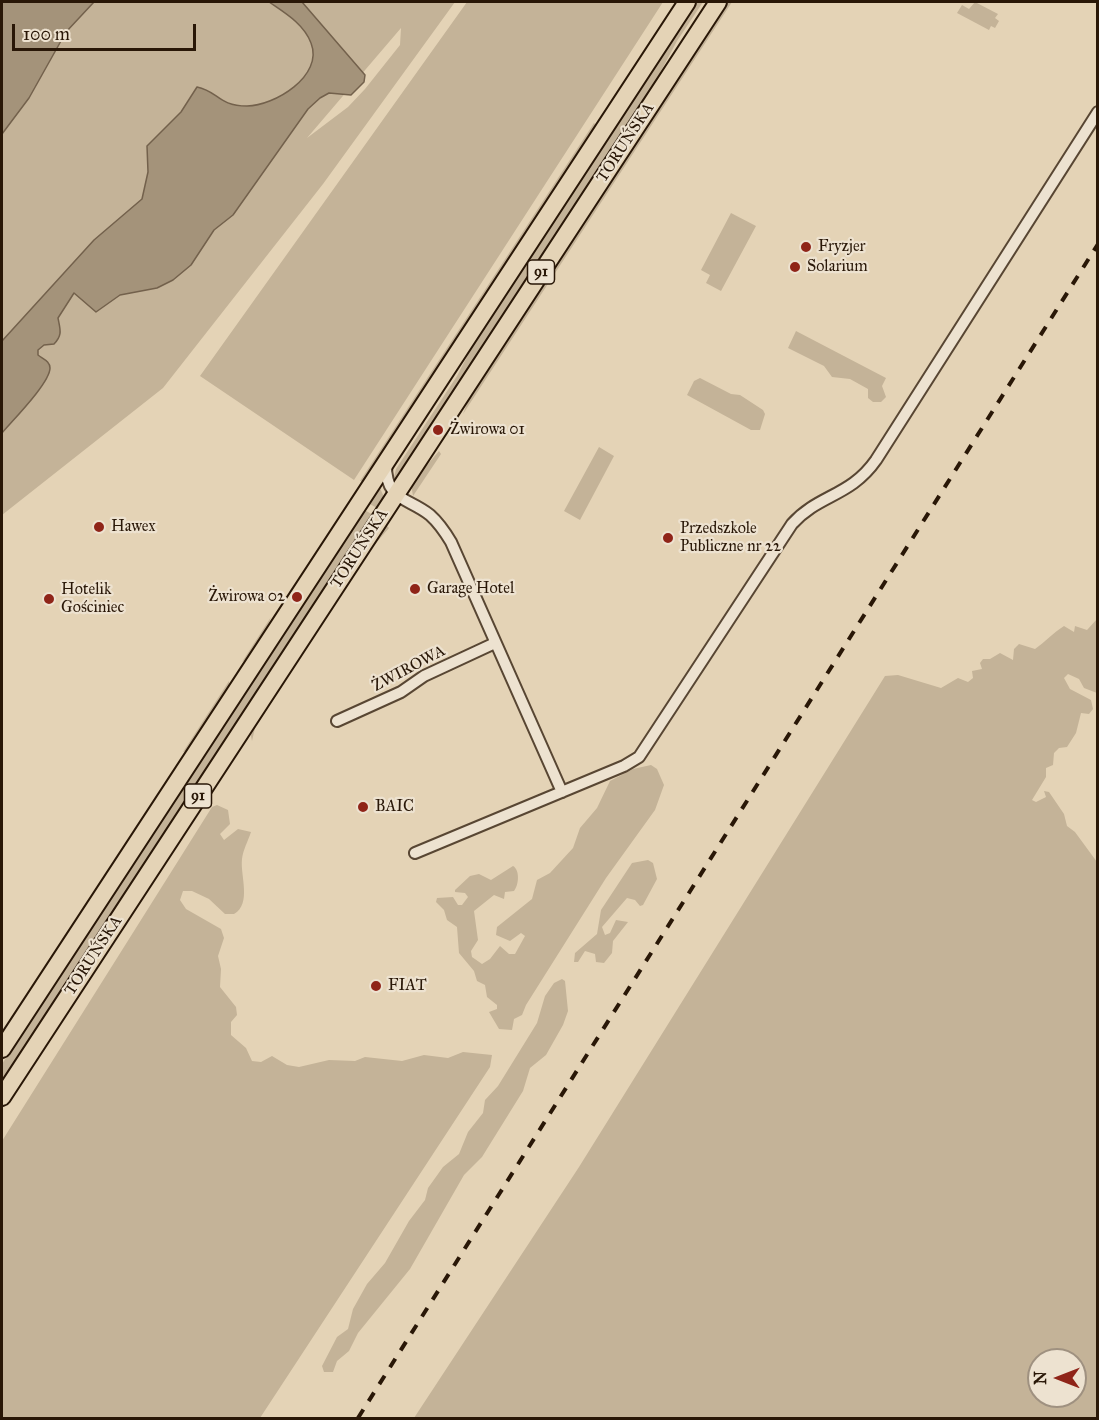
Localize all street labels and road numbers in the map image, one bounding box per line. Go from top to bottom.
street label: TORUŃSKA [593,100,659,186]
road number: 91 [528,260,554,284]
street label: TORUŃSKA [327,506,393,592]
street label: ŻWIROWA [369,642,449,696]
road number: 91 [184,784,212,808]
street label: TORUŃSKA [61,913,127,999]

